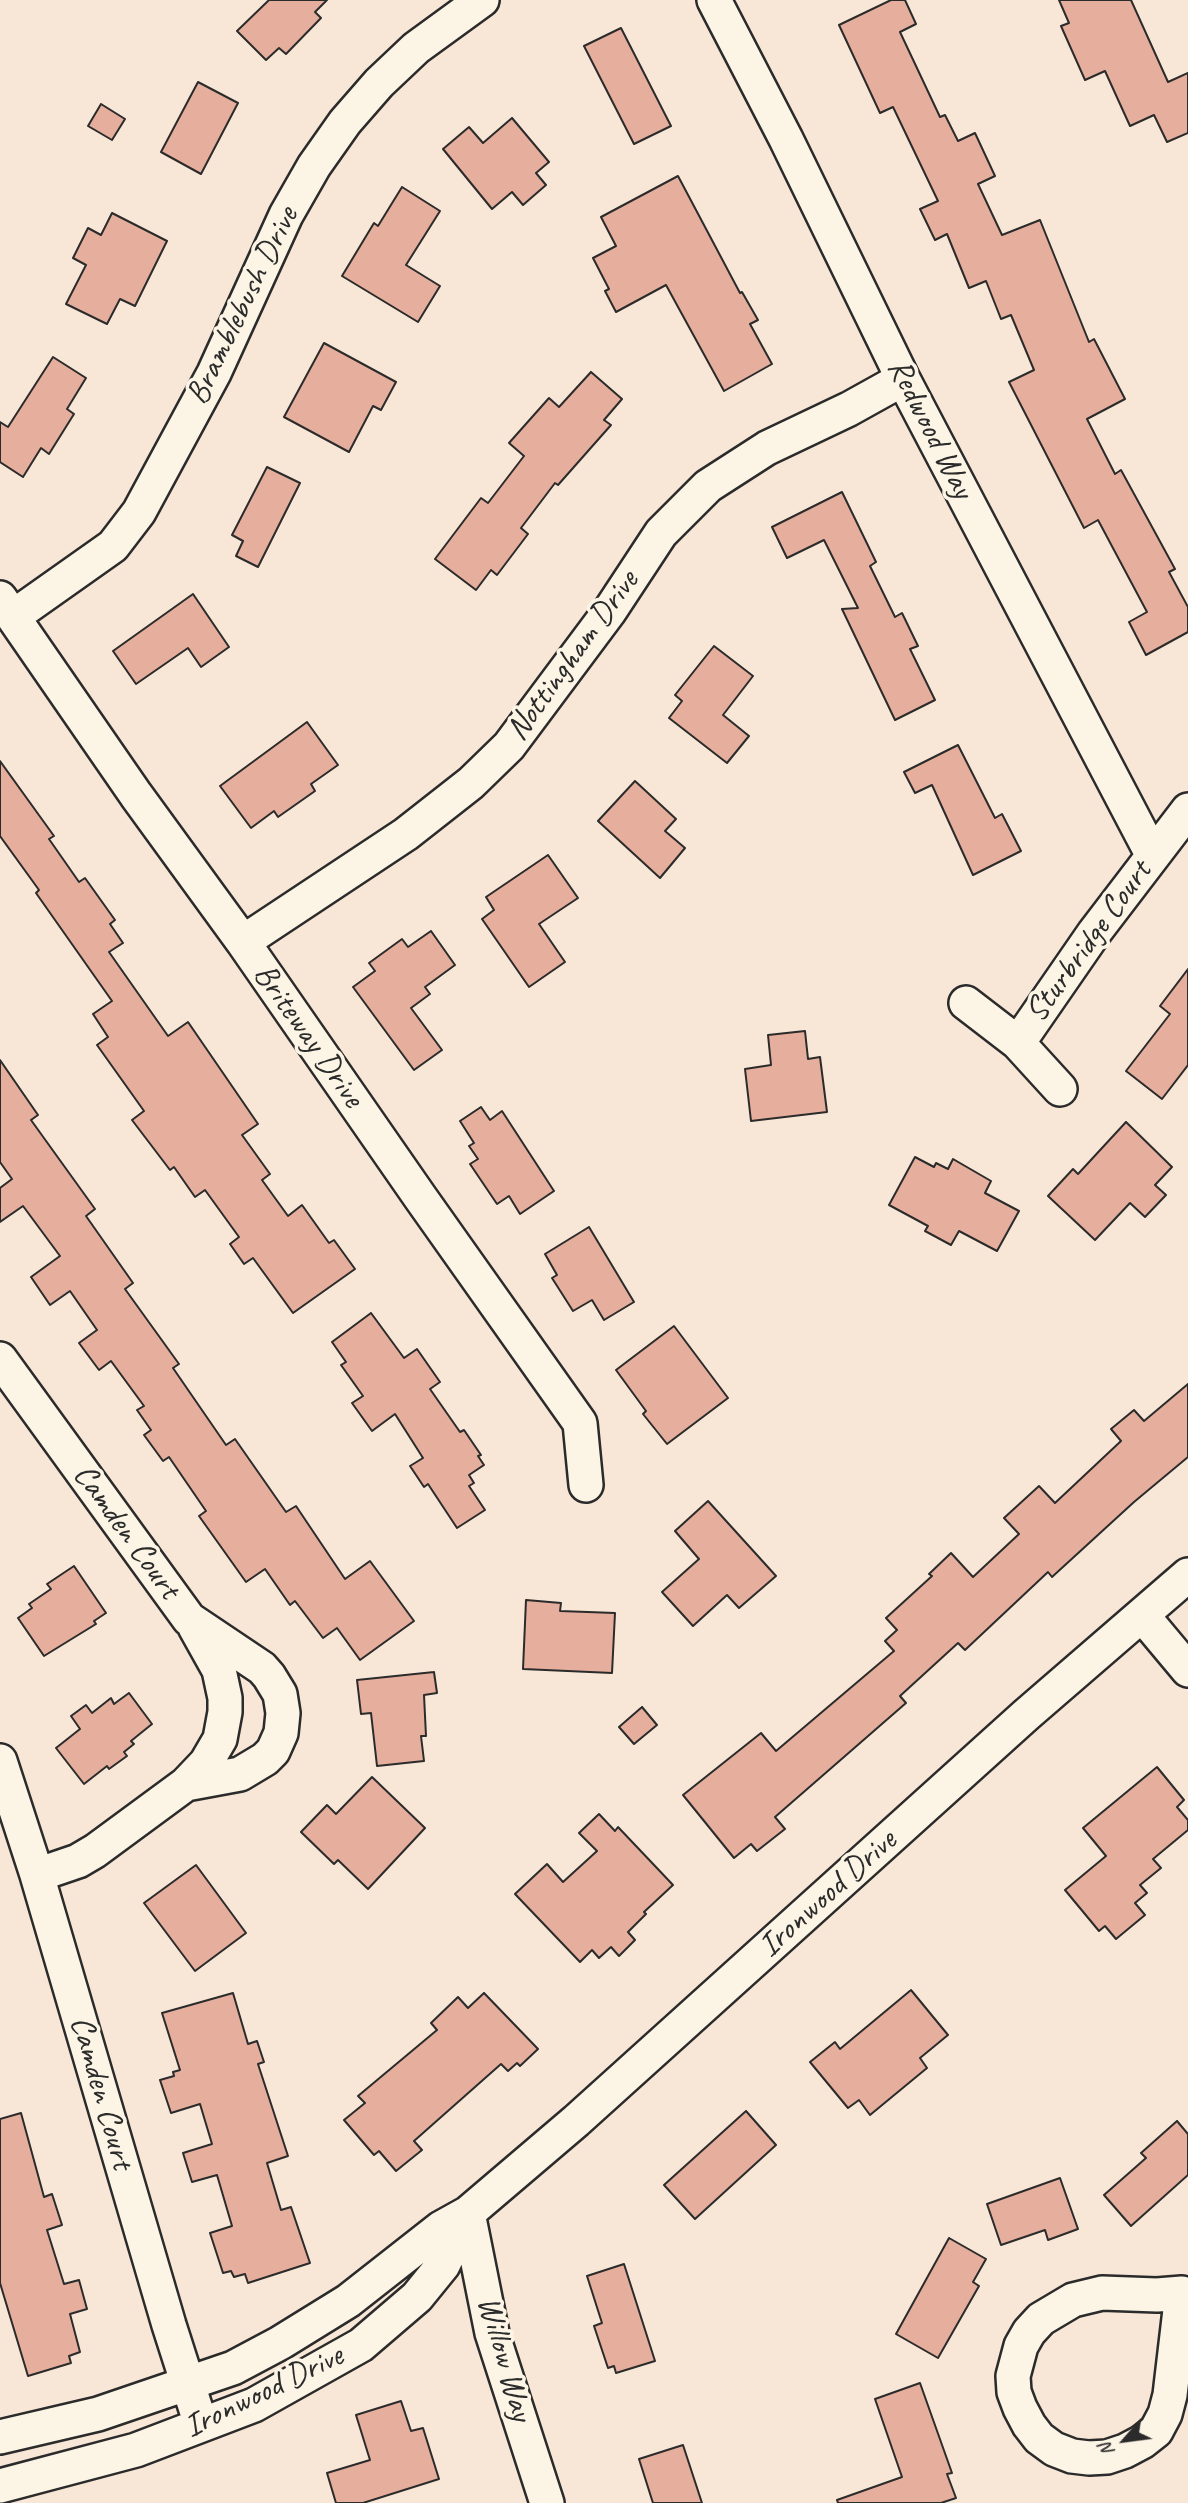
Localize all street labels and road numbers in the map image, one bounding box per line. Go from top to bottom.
street label: Bramblebush Drive [178,201,308,411]
street label: Redwood Way [878,353,982,505]
street label: Nottingham Drive [498,563,648,749]
street label: Sturbridge Court [1017,854,1161,1030]
street label: Briteway Drive [244,957,372,1115]
street label: Camden Court [64,1457,188,1607]
street label: Ironwood Drive [751,1822,905,1966]
street label: Camden Court [60,2012,142,2174]
street label: Willow Way [467,2292,541,2426]
street label: Ironwood Drive [178,2337,350,2447]

